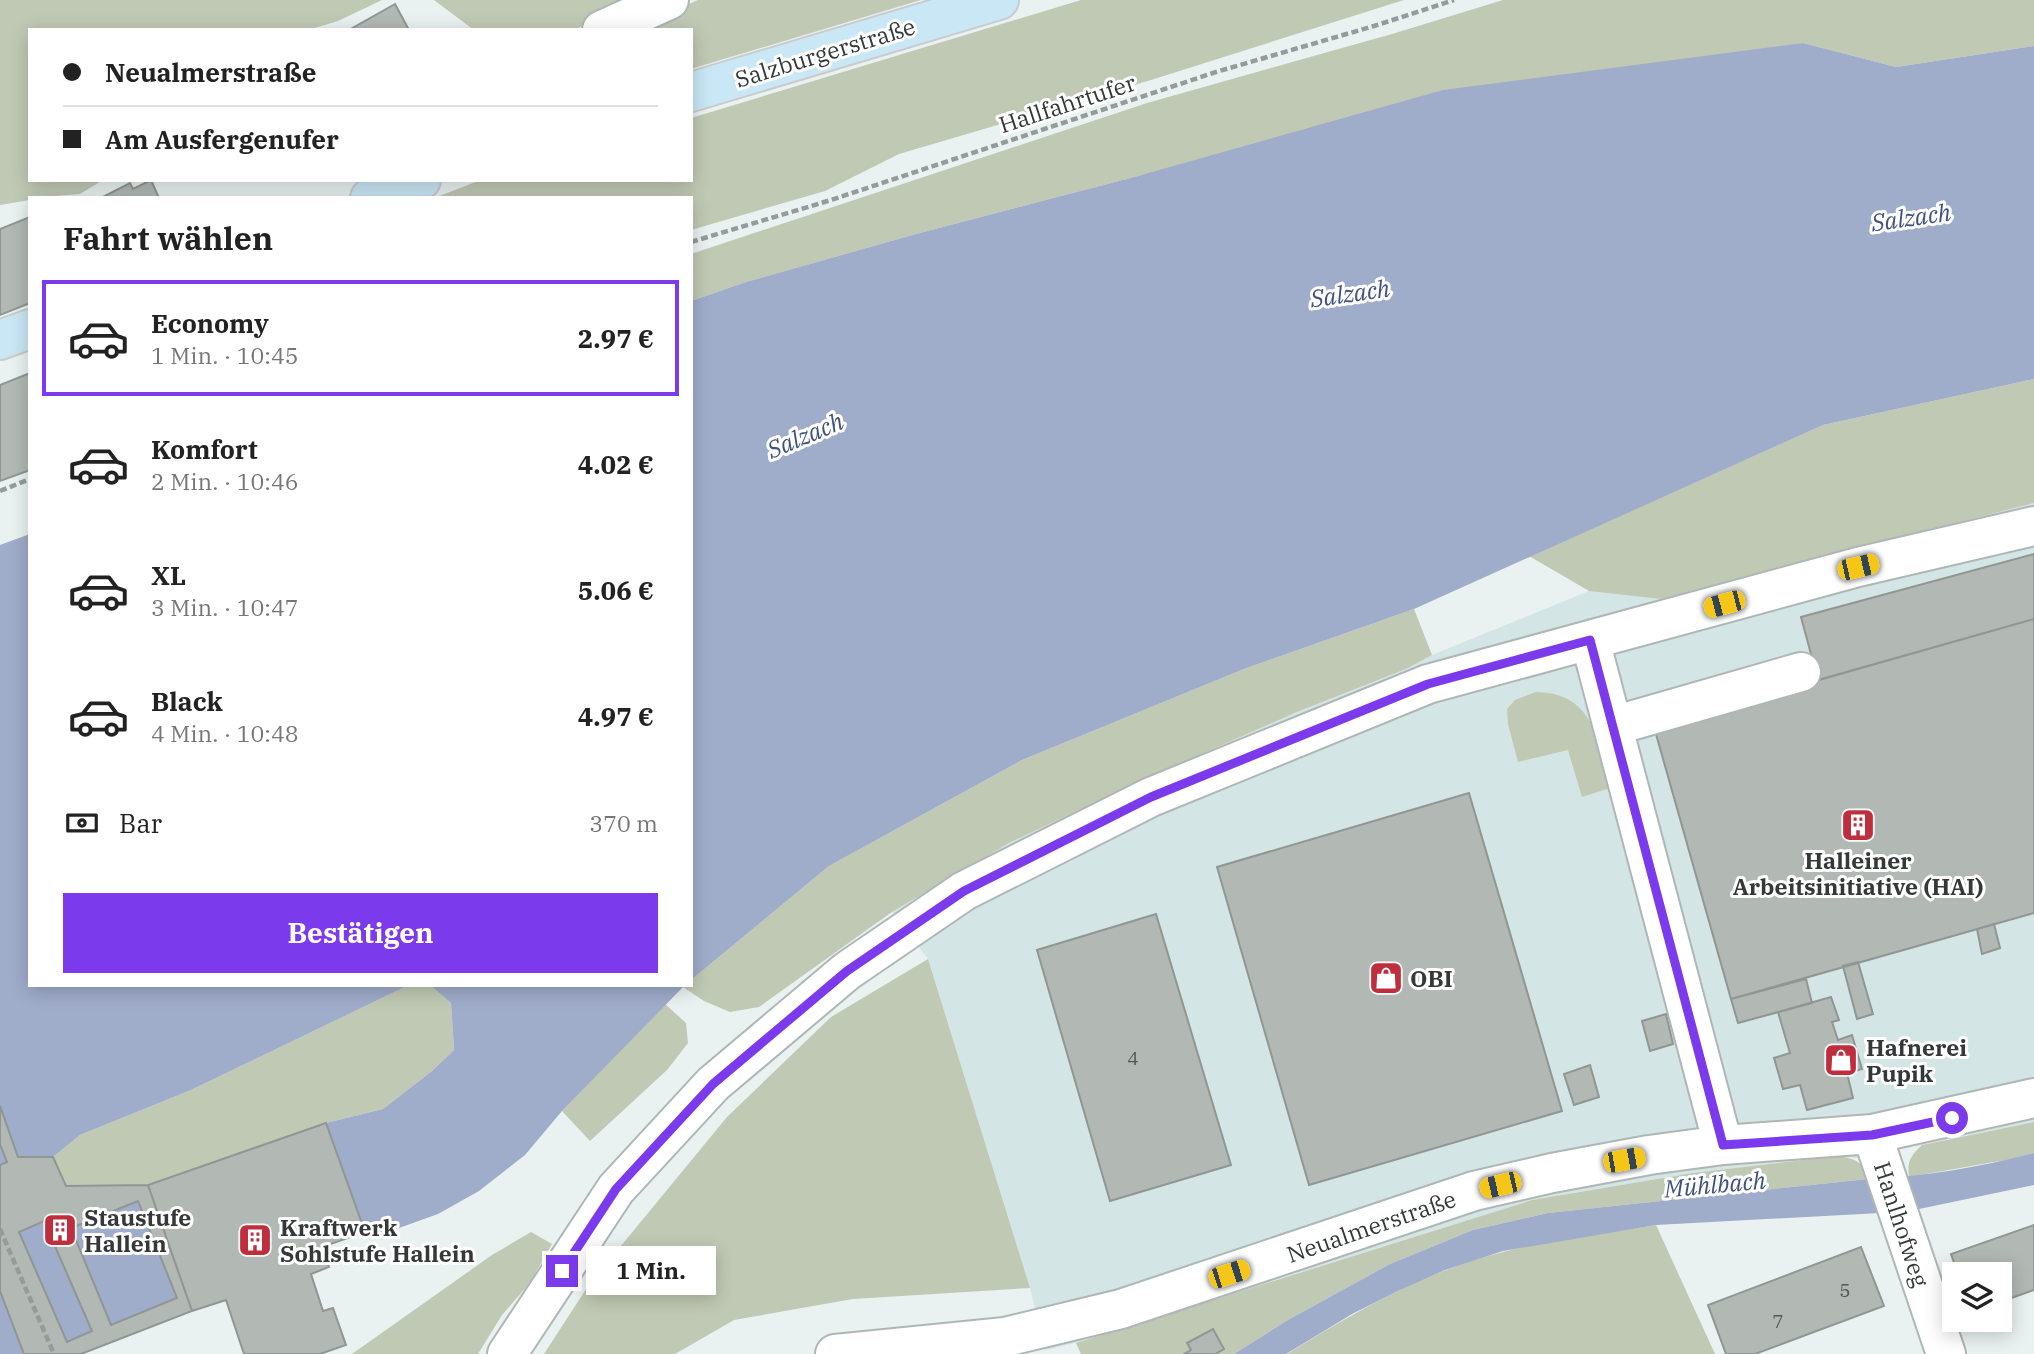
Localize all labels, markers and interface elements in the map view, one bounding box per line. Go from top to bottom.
street label: Salzburgerstraße [731,10,919,94]
text: Neualmerstraße [105,55,316,89]
street label: Hallfahrtufer [995,67,1139,139]
text: Am Ausfergenufer [105,122,339,156]
water label: Salzach [1868,196,1953,239]
text: Fahrt wählen [63,217,273,259]
water label: Salzach [1307,272,1392,315]
text: Economy [151,306,269,340]
icon: car [67,307,130,370]
text: 2.97 € [578,321,654,355]
text: 1 Min. · 10:45 [151,340,298,370]
water label: Salzach [761,405,848,466]
text: Komfort [151,432,258,466]
icon: car [67,433,130,496]
text: 4.02 € [578,447,654,481]
text: 2 Min. · 10:46 [151,466,298,496]
car [1836,552,1881,582]
text: XL [151,558,186,592]
icon: car [67,559,130,622]
text: 5.06 € [578,573,654,607]
car [1701,588,1748,620]
text: 3 Min. · 10:47 [151,592,298,622]
text: Black [151,684,223,718]
icon: car [67,685,130,748]
text: 4.97 € [578,699,654,733]
text: 4 Min. · 10:48 [151,718,298,748]
icon: cash [63,804,101,842]
text: Bar [119,806,162,840]
building icon: Halleiner Arbeitsinitiative (HAI) [1839,806,1877,844]
text: 370 m [589,808,658,838]
place label: Halleiner Arbeitsinitiative (HAI) [1733,845,1983,901]
button: Bestätigen [63,893,658,973]
shop icon: OBI [1367,959,1405,997]
place label: OBI [1410,963,1453,993]
place label: Hafnerei Pupik [1866,1032,1967,1088]
shop icon: Hafnerei Pupik [1822,1041,1860,1079]
house number: 4 [1127,1046,1139,1070]
route start [1936,1102,1968,1134]
car [1602,1146,1647,1174]
street label: Hanlhofweg [1868,1158,1936,1291]
water label: Mühlbach [1662,1164,1767,1204]
car [1478,1170,1523,1200]
street label: Neualmerstraße [1282,1183,1460,1269]
place label: Staustufe Hallein [84,1202,191,1258]
building icon: Staustufe Hallein [41,1211,79,1249]
place label: Kraftwerk Sohlstufe Hallein [280,1212,475,1268]
building icon: Kraftwerk Sohlstufe Hallein [236,1221,274,1259]
callout: 1 Min. [586,1246,716,1296]
route end [546,1255,578,1287]
text: 1 Min. [616,1255,686,1285]
car [1206,1258,1253,1290]
map controls [1942,1262,2012,1332]
button: layers [1942,1262,2012,1332]
house number: 5 [1839,1278,1851,1302]
house number: 7 [1772,1309,1784,1333]

